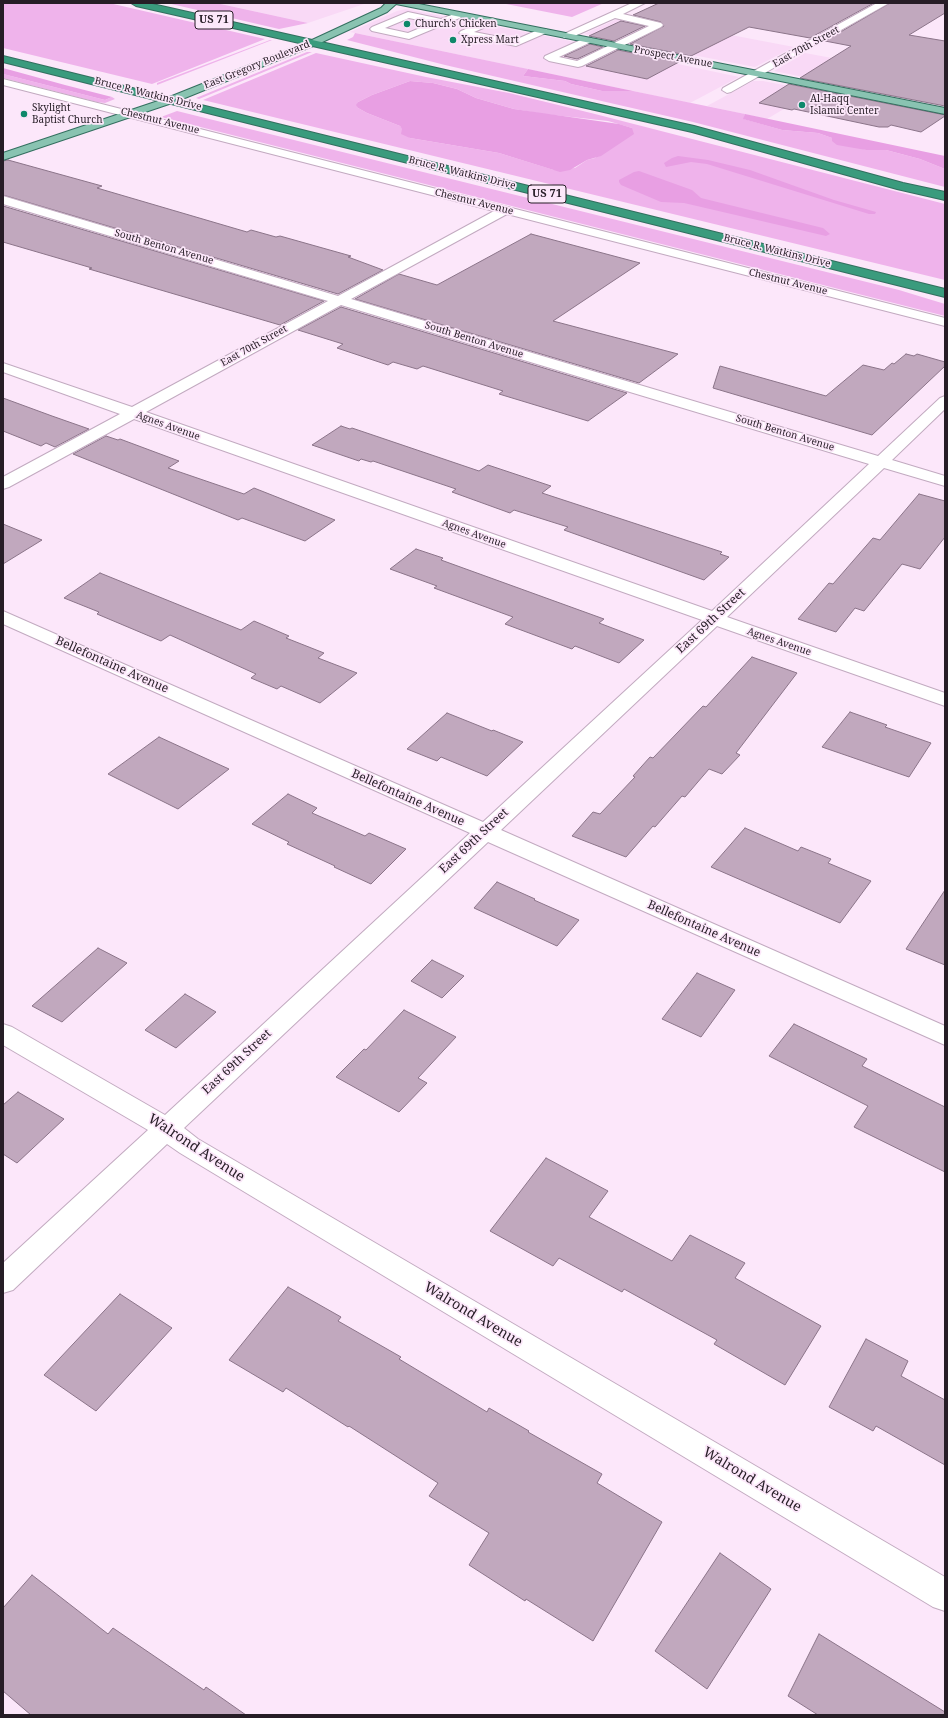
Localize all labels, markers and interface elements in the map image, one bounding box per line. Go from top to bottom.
road number: US 71 [195,11,233,29]
place label: Church's Chicken [415,18,497,30]
marker: Church's Chicken [402,19,412,29]
street label: East 70th Street [771,24,841,70]
place label: Xpress Mart [461,34,519,46]
marker: Xpress Mart [448,35,458,45]
street label: East Gregory Boulevard [202,38,312,92]
street label: Prospect Avenue [633,44,713,70]
street label: Bruce R. Watkins Drive [93,75,203,113]
place label: Al-Haqq Islamic Center [810,93,879,116]
marker: Al-Haqq Islamic Center [797,100,807,110]
place label: Skylight Baptist Church [32,102,102,126]
street label: Chestnut Avenue [119,105,201,137]
marker: Skylight Baptist Church [19,109,29,119]
street label: Bruce R. Watkins Drive [407,154,517,192]
road number: US 71 [528,185,566,203]
street label: Chestnut Avenue [433,186,515,218]
street label: South Benton Avenue [113,227,215,267]
street label: Bruce R. Watkins Drive [722,232,832,270]
street label: Chestnut Avenue [747,266,829,298]
street label: South Benton Avenue [423,319,525,361]
street label: East 70th Street [219,323,289,369]
street label: Agnes Avenue [135,409,201,443]
street label: South Benton Avenue [734,412,836,454]
street label: Agnes Avenue [441,517,507,551]
street label: East 69th Street [674,585,748,657]
street label: Agnes Avenue [745,625,813,659]
street label: Bellefontaine Avenue [53,634,171,696]
street label: Bellefontaine Avenue [349,767,467,829]
street label: East 69th Street [437,805,511,877]
street label: Bellefontaine Avenue [645,898,763,960]
street label: East 69th Street [200,1026,274,1098]
street label: Walrond Avenue [145,1110,247,1186]
street label: Walrond Avenue [421,1279,525,1351]
street label: Walrond Avenue [700,1444,804,1516]

